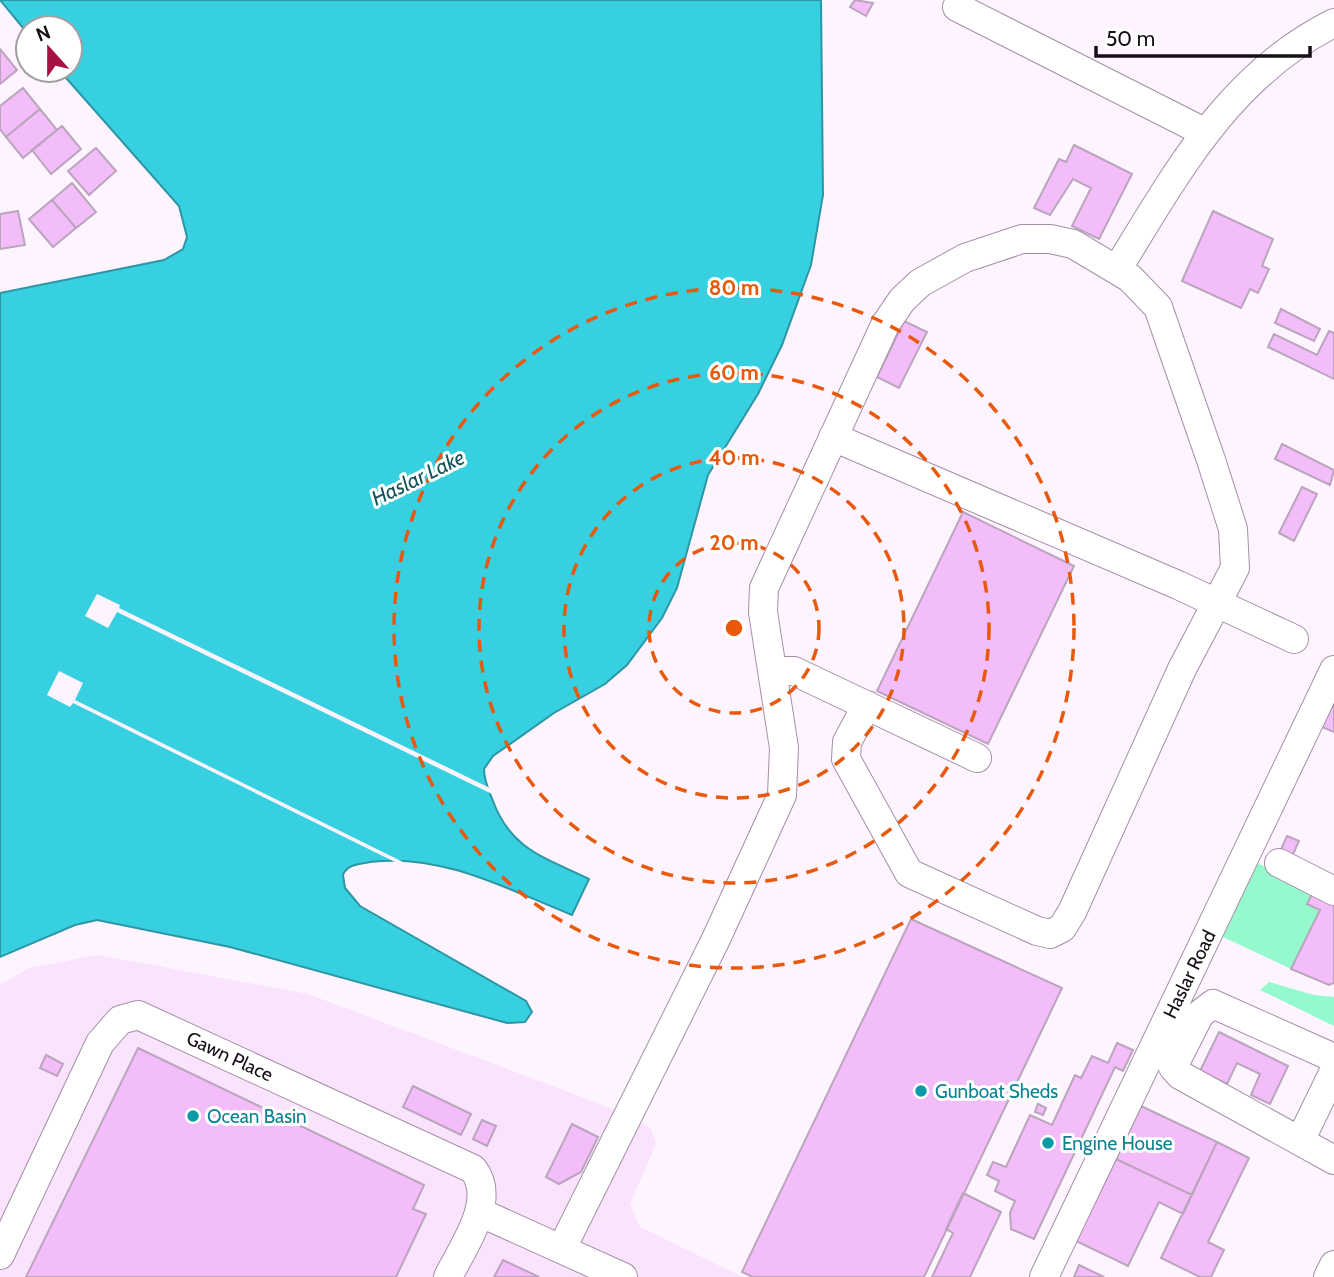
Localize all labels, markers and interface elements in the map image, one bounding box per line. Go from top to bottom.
north arrow [14,14,84,84]
scale bar [1096,14,1310,58]
text: N [33,20,53,47]
text: 50 m [1106,26,1155,51]
text: 80 m [709,275,759,300]
text: 60 m [709,360,759,385]
water label: Haslar Lake [367,444,469,511]
text: 40 m [709,445,759,470]
text: 20 m [710,530,758,555]
centre of rings [722,616,746,640]
street label: Haslar Road [1158,926,1221,1022]
street label: Gawn Place [183,1026,277,1087]
place label: Gunboat Sheds [935,1080,1058,1103]
marker: Gunboat Sheds [913,1083,929,1099]
place label: Ocean Basin [207,1105,307,1128]
marker: Ocean Basin [185,1108,201,1124]
place label: Engine House [1062,1132,1173,1155]
marker: Engine House [1040,1135,1056,1151]

